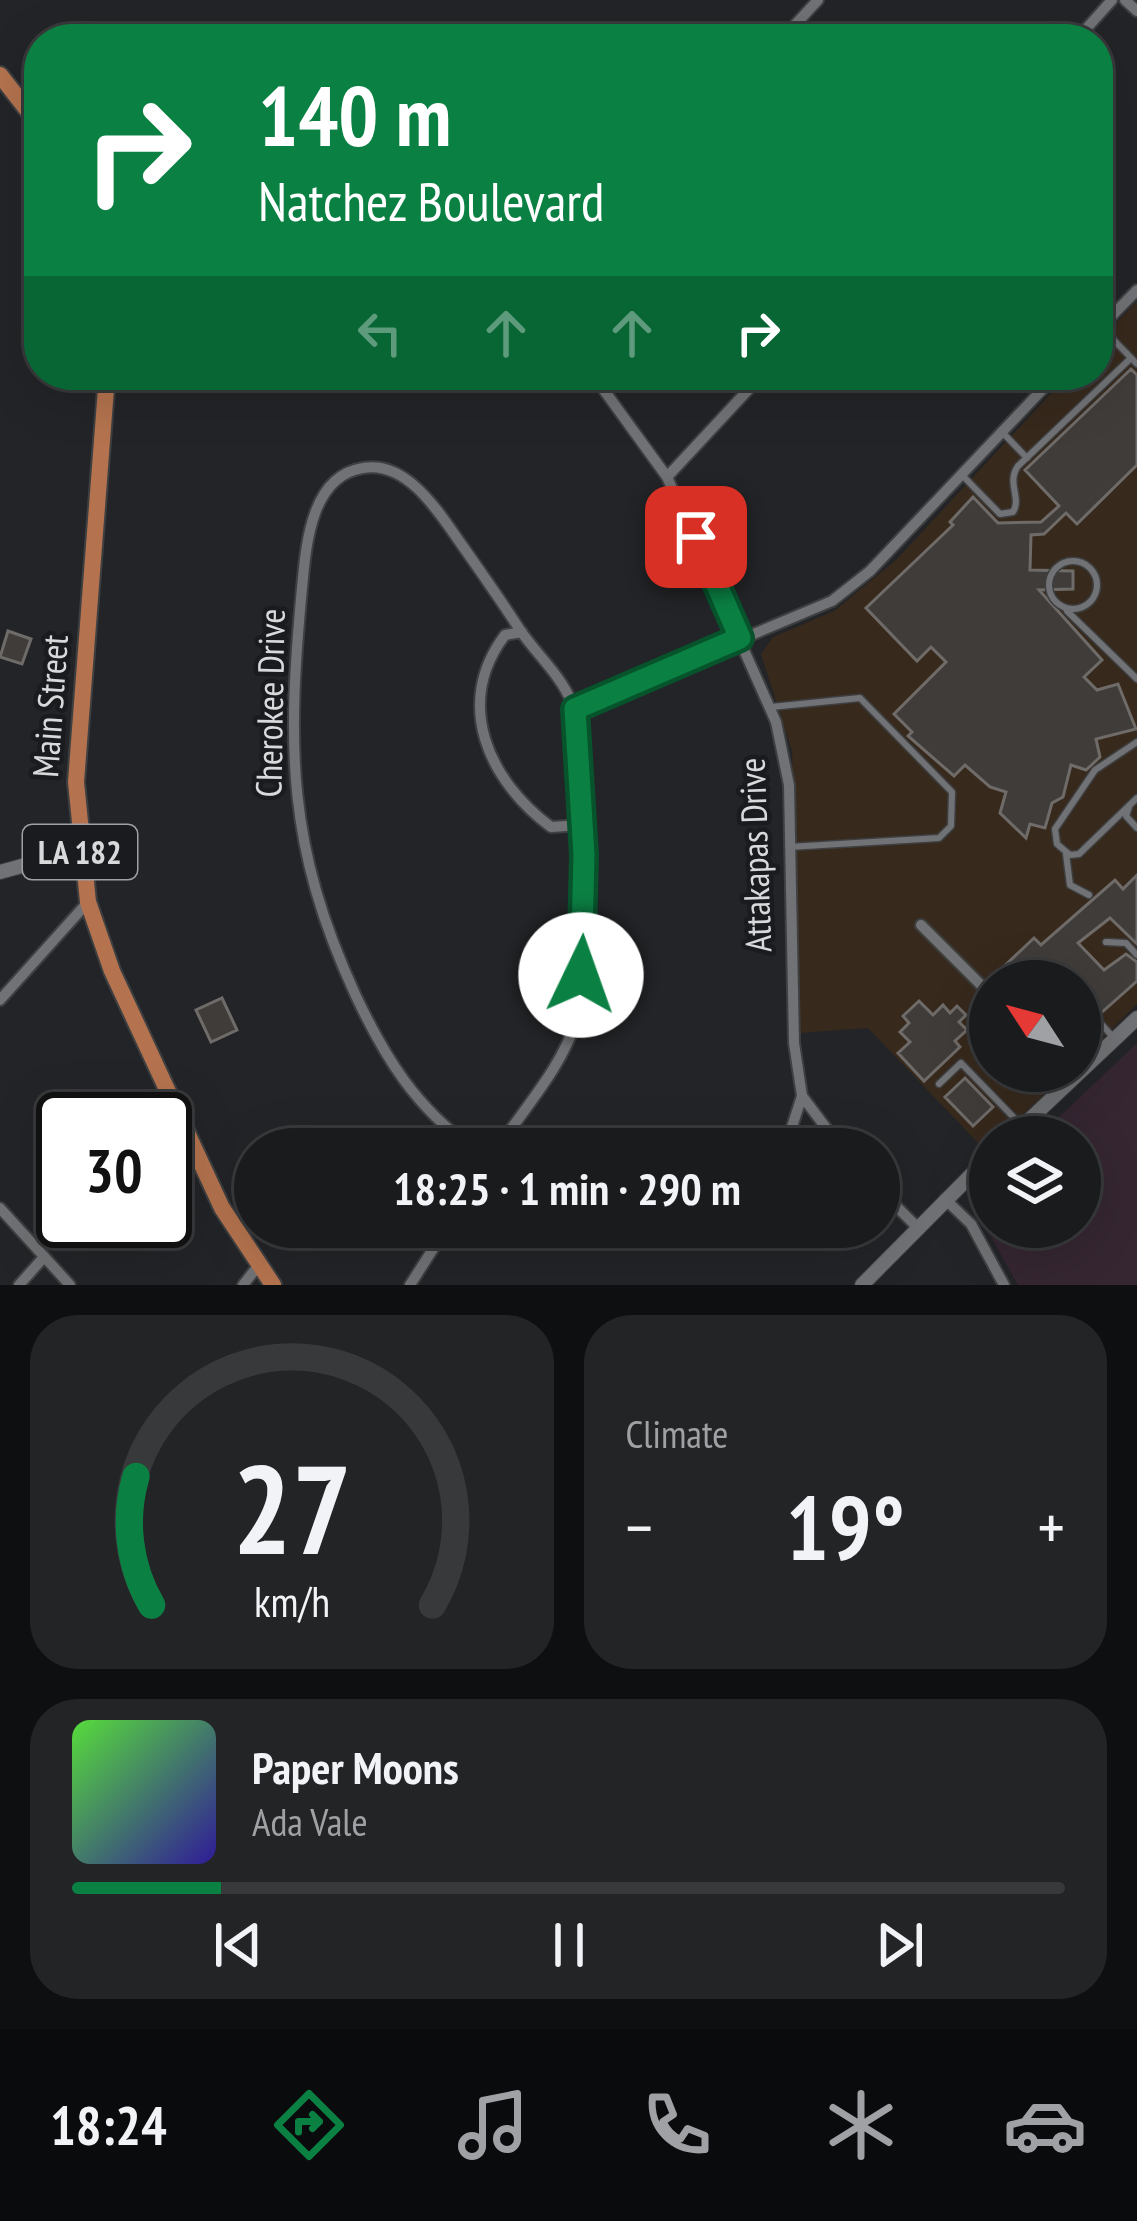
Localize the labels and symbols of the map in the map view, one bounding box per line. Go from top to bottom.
pin [645,486,747,588]
street label: Cherokee Drive [244,608,295,798]
street label: Main Street [21,633,78,779]
street label: Attakapas Drive [728,757,781,953]
road number: LA 182 [23,825,137,879]
position arrow [518,912,644,1038]
north arrow [969,960,1101,1092]
speed limit sign: 30 [36,1092,192,1248]

